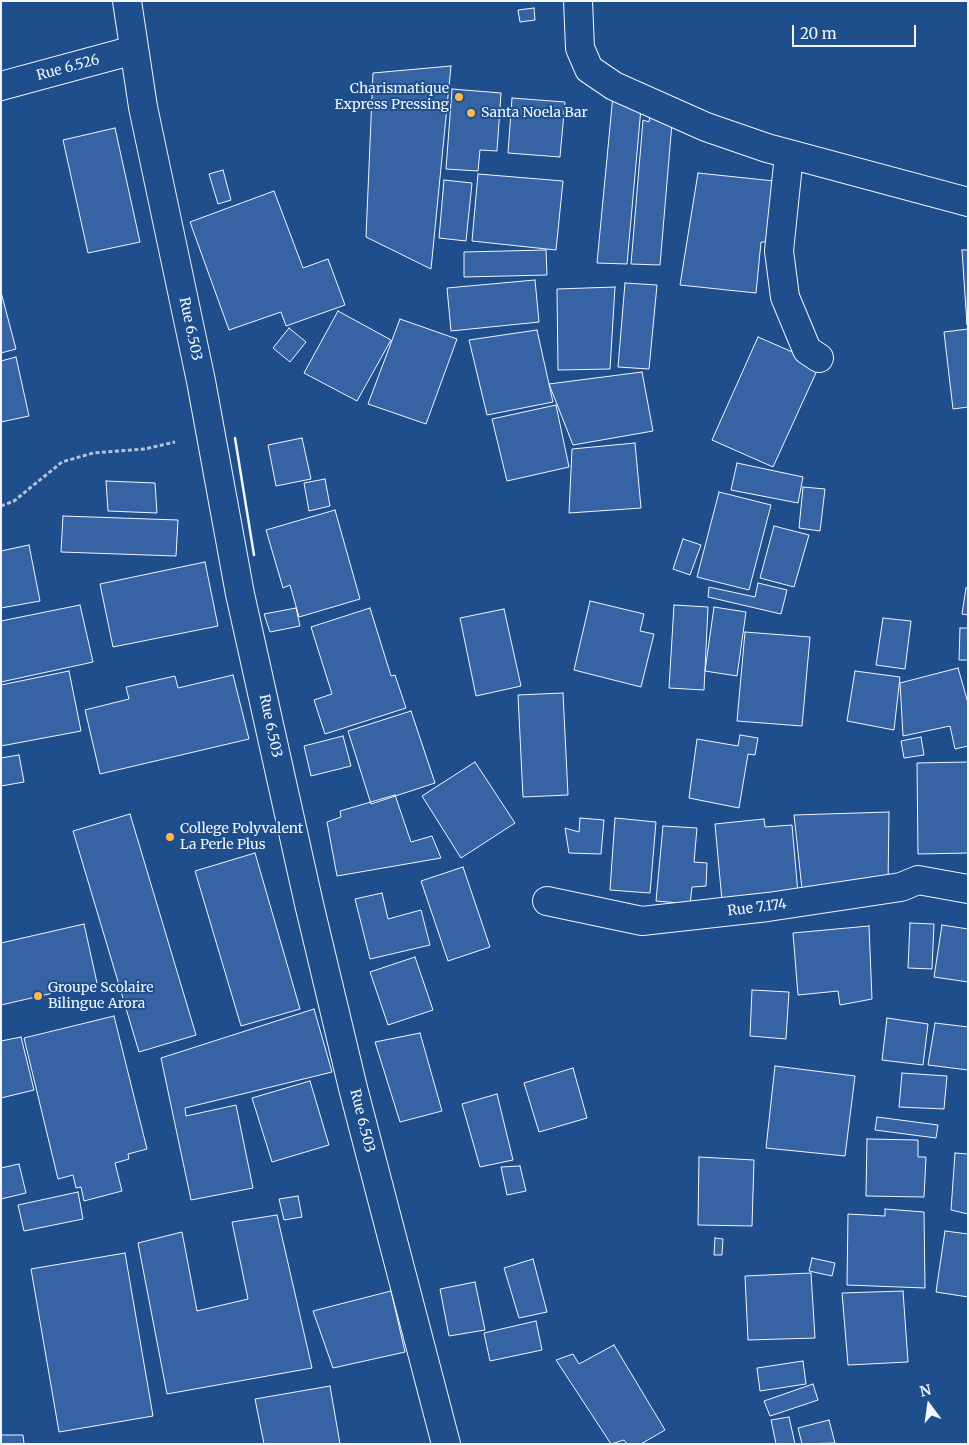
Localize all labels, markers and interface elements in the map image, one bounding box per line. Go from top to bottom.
scale bar [794,15,918,47]
text: 20 m [800,24,837,43]
street label: Rue 6.526 [35,52,101,84]
place label: Charismatique Express Pressing [335,81,449,114]
marker: Charismatique Express Pressing [453,91,465,103]
place label: Santa Noela Bar [481,105,588,121]
marker: Santa Noela Bar [465,107,477,119]
street label: Rue 6.503 [175,296,205,362]
street label: Rue 6.503 [255,693,285,759]
place label: College Polyvalent La Perle Plus [180,821,303,854]
marker: College Polyvalent La Perle Plus [164,831,176,843]
street label: Rue 7.174 [727,896,787,920]
place label: Groupe Scolaire Bilingue Arora [48,980,153,1012]
marker: Groupe Scolaire Bilingue Arora [32,990,44,1002]
street label: Rue 6.503 [346,1088,378,1154]
north arrow [904,1380,954,1430]
text: N [918,1380,933,1401]

